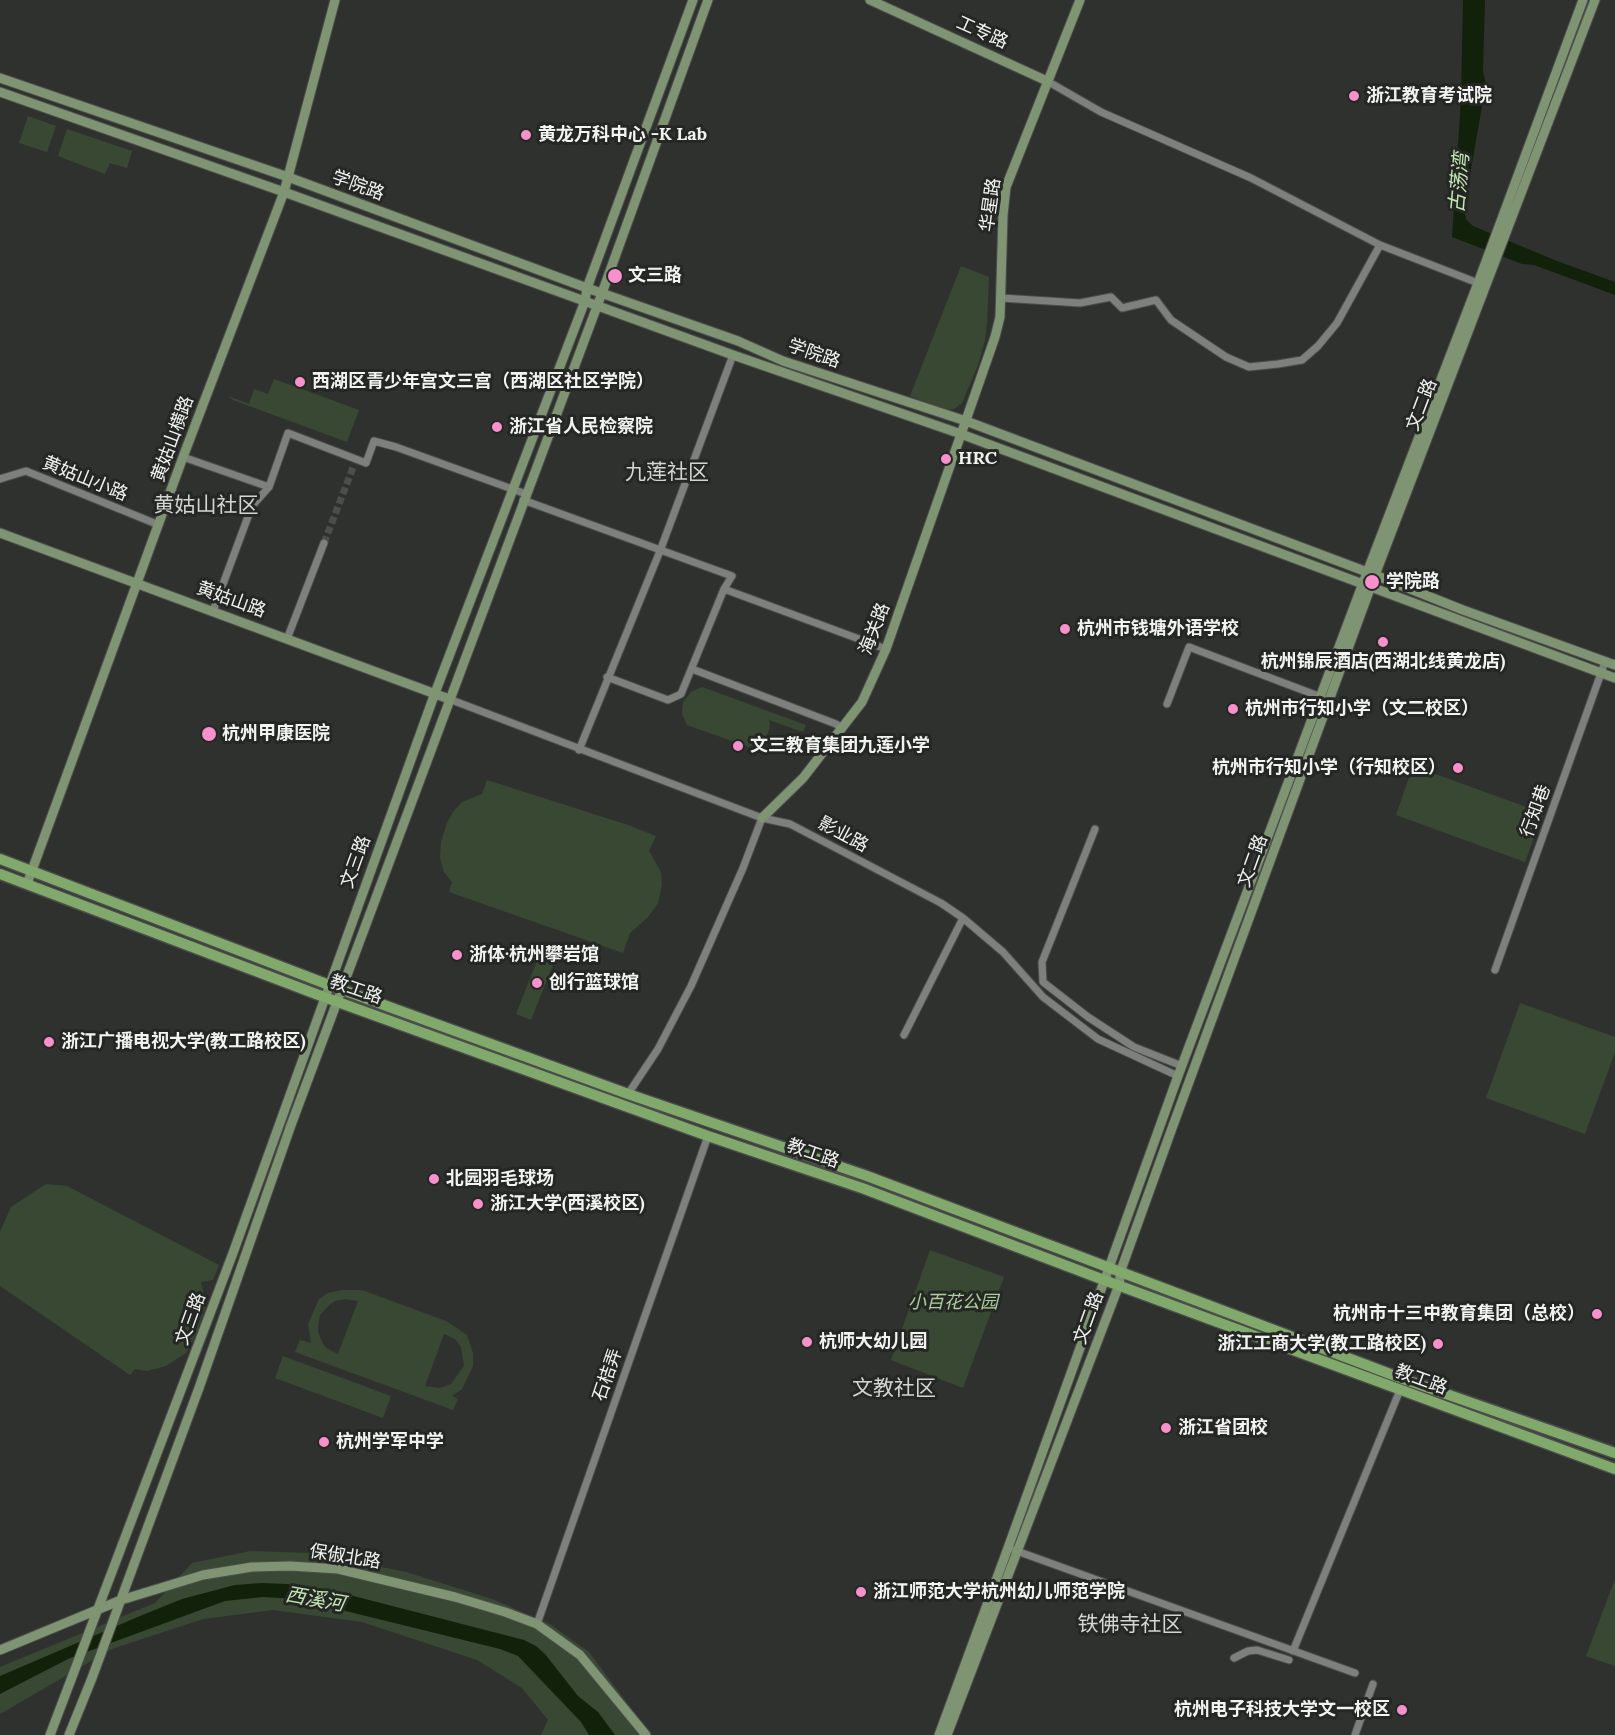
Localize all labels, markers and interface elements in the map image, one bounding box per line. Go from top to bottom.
street label: 工专路 [953,12,1011,54]
place label: 浙江教育考试院 [1366,85,1492,107]
marker: 浙江教育考试院 [1347,89,1361,103]
place label: 黄龙万科中心 -K Lab [538,124,707,146]
marker: 黄龙万科中心 -K Lab [519,128,533,142]
water label: 古荡湾 [1445,152,1475,214]
street label: 学院路 [329,167,387,205]
street label: 华星路 [977,177,1005,233]
place label: 文三路 [628,265,682,287]
marker: 文三路 [606,267,624,285]
street label: 学院路 [785,335,843,373]
place label: 西湖区青少年宫文三宫（西湖区社区学院） [312,371,654,393]
marker: 西湖区青少年宫文三宫（西湖区社区学院） [293,375,307,389]
street label: 文二路 [1402,376,1442,434]
street label: 黄姑山横路 [147,393,199,485]
place label: 浙江省人民检察院 [509,416,653,438]
marker: 浙江省人民检察院 [490,420,504,434]
place label: HRC [958,448,997,470]
street label: 黄姑山小路 [39,452,131,506]
marker: HRC [939,452,953,466]
district label: 九莲社区 [625,460,709,486]
district label: 黄姑山社区 [154,493,258,519]
place label: 学院路 [1386,571,1440,593]
marker: 学院路 [1363,573,1381,591]
street label: 黄姑山路 [193,578,269,622]
street label: 海关路 [855,600,895,658]
place label: 杭州市钱塘外语学校 [1077,618,1239,640]
marker: 杭州市钱塘外语学校 [1058,622,1072,636]
marker: 杭州锦辰酒店(西湖北线黄龙店) [1376,635,1390,649]
place label: 杭州锦辰酒店(西湖北线黄龙店) [1261,651,1505,673]
place label: 杭州市行知小学（文二校区） [1245,698,1479,720]
marker: 杭州市行知小学（文二校区） [1226,702,1240,716]
place label: 杭州甲康医院 [222,723,330,745]
marker: 杭州甲康医院 [200,725,218,743]
place label: 文三教育集团九莲小学 [750,735,930,757]
marker: 文三教育集团九莲小学 [731,739,745,753]
place label: 杭州市行知小学（行知校区） [1212,757,1446,779]
marker: 杭州市行知小学（行知校区） [1451,761,1465,775]
street label: 行知巷 [1517,782,1555,840]
street label: 影业路 [814,813,872,857]
street label: 文二路 [1234,832,1272,890]
street label: 文三路 [337,833,375,891]
place label: 浙体·杭州攀岩馆 [469,944,599,966]
marker: 浙体·杭州攀岩馆 [450,948,464,962]
street label: 教工路 [327,971,385,1009]
place label: 创行篮球馆 [549,972,639,994]
marker: 创行篮球馆 [530,976,544,990]
place label: 浙江广播电视大学(教工路校区) [61,1031,306,1053]
marker: 浙江广播电视大学(教工路校区) [42,1035,56,1049]
street label: 教工路 [784,1135,842,1173]
place label: 北园羽毛球场 [446,1168,554,1190]
marker: 北园羽毛球场 [427,1172,441,1186]
place label: 浙江大学(西溪校区) [490,1193,645,1215]
marker: 浙江大学(西溪校区) [471,1197,485,1211]
street label: 文二路 [1070,1289,1108,1347]
street label: 文三路 [172,1290,210,1348]
park label: 小百花公园 [908,1292,998,1314]
place label: 杭州市十三中教育集团（总校） [1333,1303,1585,1325]
marker: 杭州市十三中教育集团（总校） [1590,1307,1604,1321]
place label: 杭师大幼儿园 [819,1331,927,1353]
place label: 浙江工商大学(教工路校区) [1217,1333,1426,1355]
marker: 杭师大幼儿园 [800,1335,814,1349]
marker: 浙江工商大学(教工路校区) [1431,1337,1445,1351]
street label: 石桔弄 [589,1346,627,1404]
street label: 教工路 [1392,1361,1450,1399]
district label: 文教社区 [852,1376,936,1402]
place label: 浙江省团校 [1178,1417,1268,1439]
marker: 浙江省团校 [1159,1421,1173,1435]
place label: 杭州学军中学 [336,1431,444,1453]
marker: 杭州学军中学 [317,1435,331,1449]
street label: 保俶北路 [308,1541,382,1573]
place label: 浙江师范大学杭州幼儿师范学院 [873,1581,1125,1603]
water label: 西溪河 [283,1583,347,1617]
marker: 浙江师范大学杭州幼儿师范学院 [854,1585,868,1599]
district label: 铁佛寺社区 [1078,1612,1182,1638]
place label: 杭州电子科技大学文一校区 [1174,1699,1390,1721]
marker: 杭州电子科技大学文一校区 [1395,1703,1409,1717]

